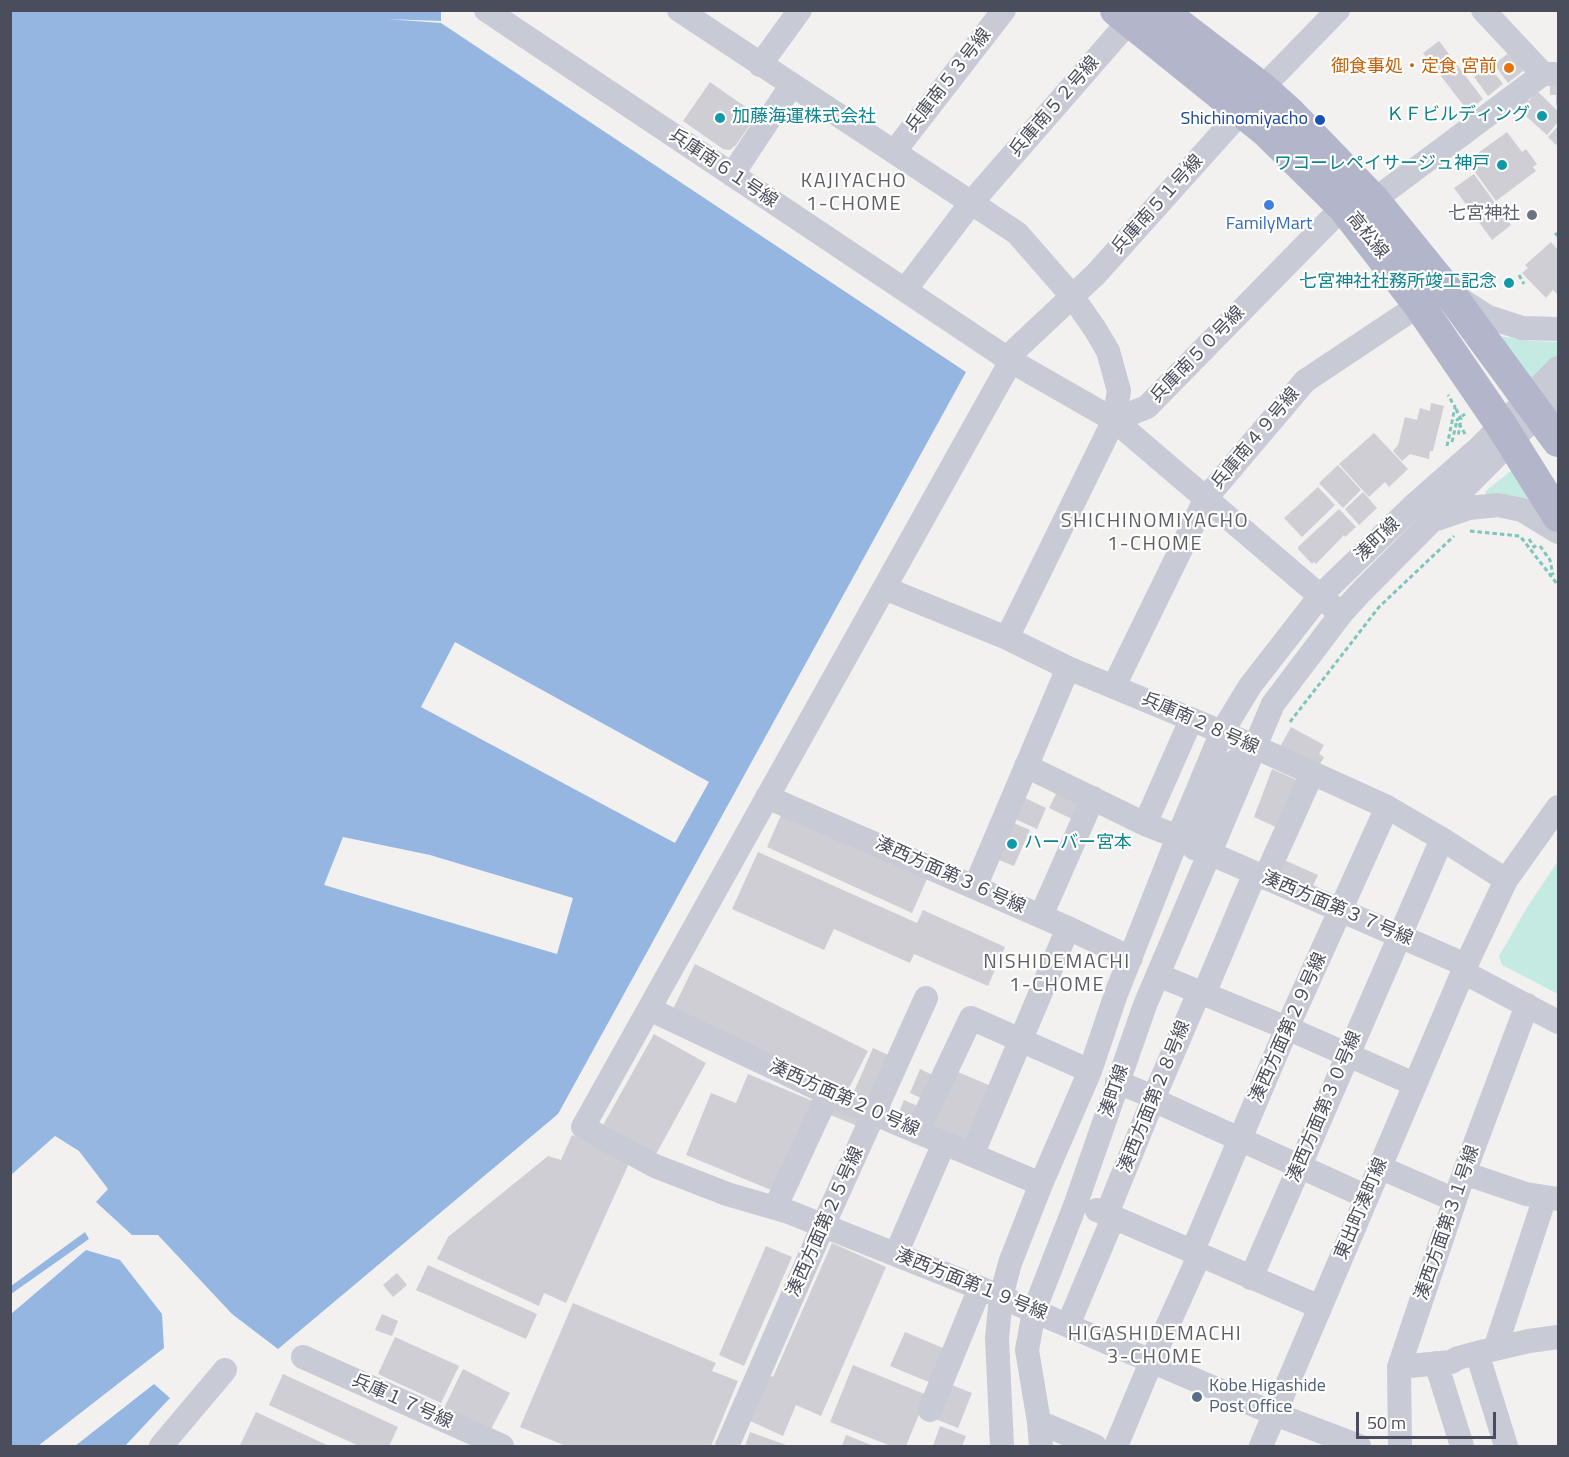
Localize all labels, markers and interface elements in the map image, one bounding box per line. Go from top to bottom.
street label: 兵庫南５３号線 [902,25,996,137]
street label: 兵庫南５２号線 [1006,52,1104,162]
place label: 御食事処・定食 宮前 [1331,57,1497,79]
marker: 御食事処・定食 宮前 [1502,61,1516,75]
place label: ＫＦビルディング [1386,105,1530,127]
place label: 加藤海運株式会社 [732,107,876,129]
place label: Shichinomiyacho [1180,109,1308,131]
marker: ＫＦビルディング [1535,109,1549,123]
marker: 加藤海運株式会社 [713,111,727,125]
marker: Shichinomiyacho [1313,113,1327,127]
street label: 兵庫南６１号線 [665,125,781,213]
street label: 兵庫南５１号線 [1108,151,1208,259]
place label: ワコーレペイサージュ神戸 [1274,154,1490,176]
marker: ワコーレペイサージュ神戸 [1495,158,1509,172]
district label: KAJIYACHO 1-CHOME [801,170,907,217]
marker: FamilyMart [1262,198,1276,212]
place label: 七宮神社 [1448,204,1520,226]
street label: 高松線 [1342,208,1392,264]
marker: 七宮神社 [1525,208,1539,222]
place label: FamilyMart [1226,214,1312,236]
place label: 七宮神社社務所竣工記念 [1299,272,1497,294]
marker: 七宮神社社務所竣工記念 [1502,276,1516,290]
street label: 兵庫南５０号線 [1146,302,1250,408]
street label: 兵庫南４９号線 [1207,384,1305,494]
district label: SHICHINOMIYACHO 1-CHOME [1061,510,1249,557]
street label: 湊町線 [1351,513,1405,567]
street label: 兵庫南２８号線 [1138,689,1262,759]
street label: 湊西方面第３６号線 [872,833,1028,919]
place label: ハーバー宮本 [1024,833,1132,855]
marker: ハーバー宮本 [1005,837,1019,851]
street label: 湊西方面第３７号線 [1258,867,1416,951]
street label: 湊西方面第２９号線 [1246,950,1332,1106]
district label: NISHIDEMACHI 1-CHOME [983,951,1131,998]
street label: 湊西方面第２８号線 [1115,1018,1195,1176]
street label: 湊西方面第３０号線 [1283,1028,1367,1186]
street label: 湊西方面第２０号線 [766,1056,922,1142]
street label: 湊町線 [1096,1062,1134,1120]
street label: 湊西方面第３１号線 [1411,1143,1485,1303]
street label: 湊西方面第２５号線 [783,1144,869,1300]
street label: 東出町湊町線 [1331,1155,1393,1263]
street label: 湊西方面第１９号線 [892,1245,1050,1325]
district label: HIGASHIDEMACHI 3-CHOME [1068,1323,1242,1370]
street label: 兵庫１７号線 [348,1370,456,1434]
place label: Kobe Higashide Post Office [1209,1376,1326,1418]
marker: Kobe Higashide Post Office [1190,1390,1204,1404]
scale bar [1359,1400,1498,1438]
text: 50 m [1367,1409,1406,1436]

